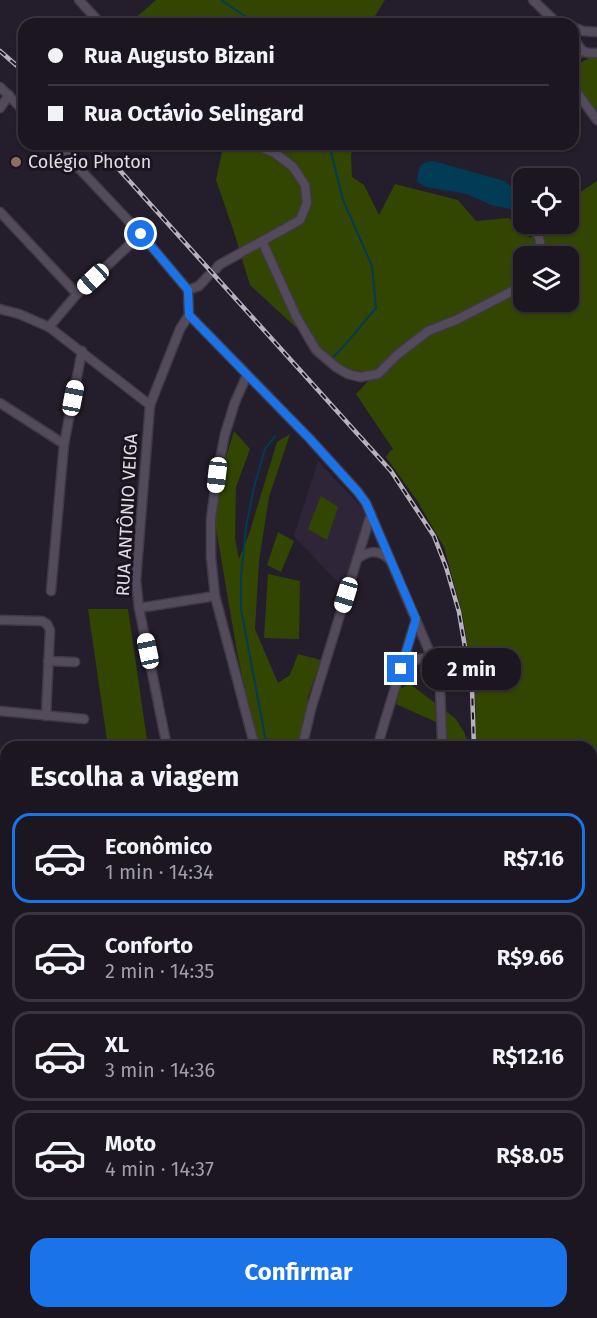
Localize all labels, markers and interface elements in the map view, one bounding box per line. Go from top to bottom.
text: Rua Augusto Bizani [84,42,275,69]
text: Rua Octávio Selingard [84,100,304,127]
place label: Colégio Photon [28,151,151,173]
marker: Colégio Photon [9,155,23,169]
map controls [513,168,579,312]
button: locate [513,168,579,234]
route start [127,220,154,247]
button: layers [513,246,579,312]
car [74,260,112,298]
car [61,379,85,417]
street label: RUA ANTÔNIO VEIGA [112,432,142,597]
car [206,456,228,494]
car [332,575,360,615]
car [135,632,161,670]
callout: 2 min [422,648,521,690]
route end [387,655,414,682]
text: 2 min [447,657,496,681]
text: Escolha a viagem [30,761,239,793]
icon: car [33,831,87,885]
text: Econômico [105,833,212,860]
text: R$7.16 [503,845,564,872]
text: 1 min · 14:34 [105,860,214,884]
icon: car [33,930,87,984]
text: Conforto [105,932,193,959]
text: R$9.66 [497,944,564,971]
text: 2 min · 14:35 [105,959,214,983]
icon: car [33,1029,87,1083]
text: XL [105,1031,129,1058]
text: R$12.16 [492,1043,564,1070]
text: 3 min · 14:36 [105,1058,215,1082]
icon: car [33,1128,87,1182]
text: Moto [105,1130,156,1157]
text: R$8.05 [496,1142,564,1169]
text: 4 min · 14:37 [105,1157,214,1181]
button: Confirmar [30,1238,567,1307]

